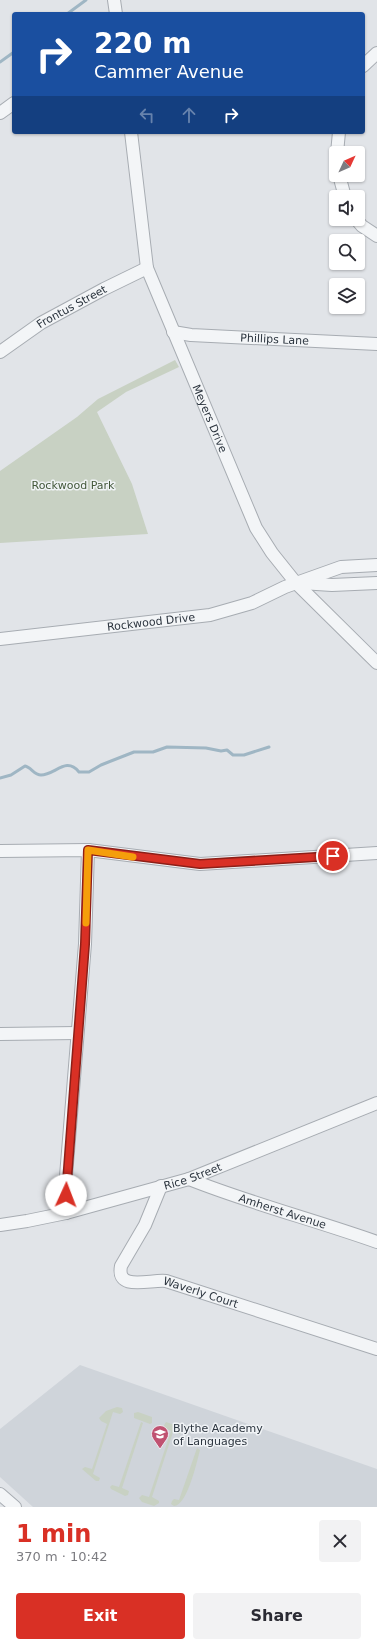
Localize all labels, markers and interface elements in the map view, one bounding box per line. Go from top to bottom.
text: 220 m [94,27,191,60]
icon: right [28,28,80,80]
text: Cammer Avenue [94,61,244,82]
icon: left [136,104,158,126]
icon: ahead [178,104,200,126]
icon: right [220,104,242,126]
north arrow [329,146,365,182]
map controls [329,146,365,314]
button: sound [329,190,365,226]
button: search [329,234,365,270]
button: layers [329,278,365,314]
street label: Frontus Street [34,282,109,331]
street label: Phillips Lane [240,331,310,347]
street label: Meyers Drive [190,382,230,455]
park label: Rockwood Park [31,479,115,492]
street label: Rockwood Drive [106,610,196,633]
pin [316,839,350,873]
icon: arrive [322,845,344,867]
street label: Rice Street [162,1160,224,1192]
position arrow [45,1174,87,1216]
street label: Amherst Avenue [237,1191,328,1231]
street label: Waverly Court [162,1274,241,1311]
place label: Blythe Academy of Languages [173,1422,263,1448]
school or university icon: Blythe Academy of Languages [150,1424,170,1449]
text: 1 min [16,1520,91,1548]
button: close [319,1520,361,1562]
text: 370 m · 10:42 [16,1549,107,1564]
button: Exit [16,1593,185,1639]
button: Share [193,1593,361,1639]

